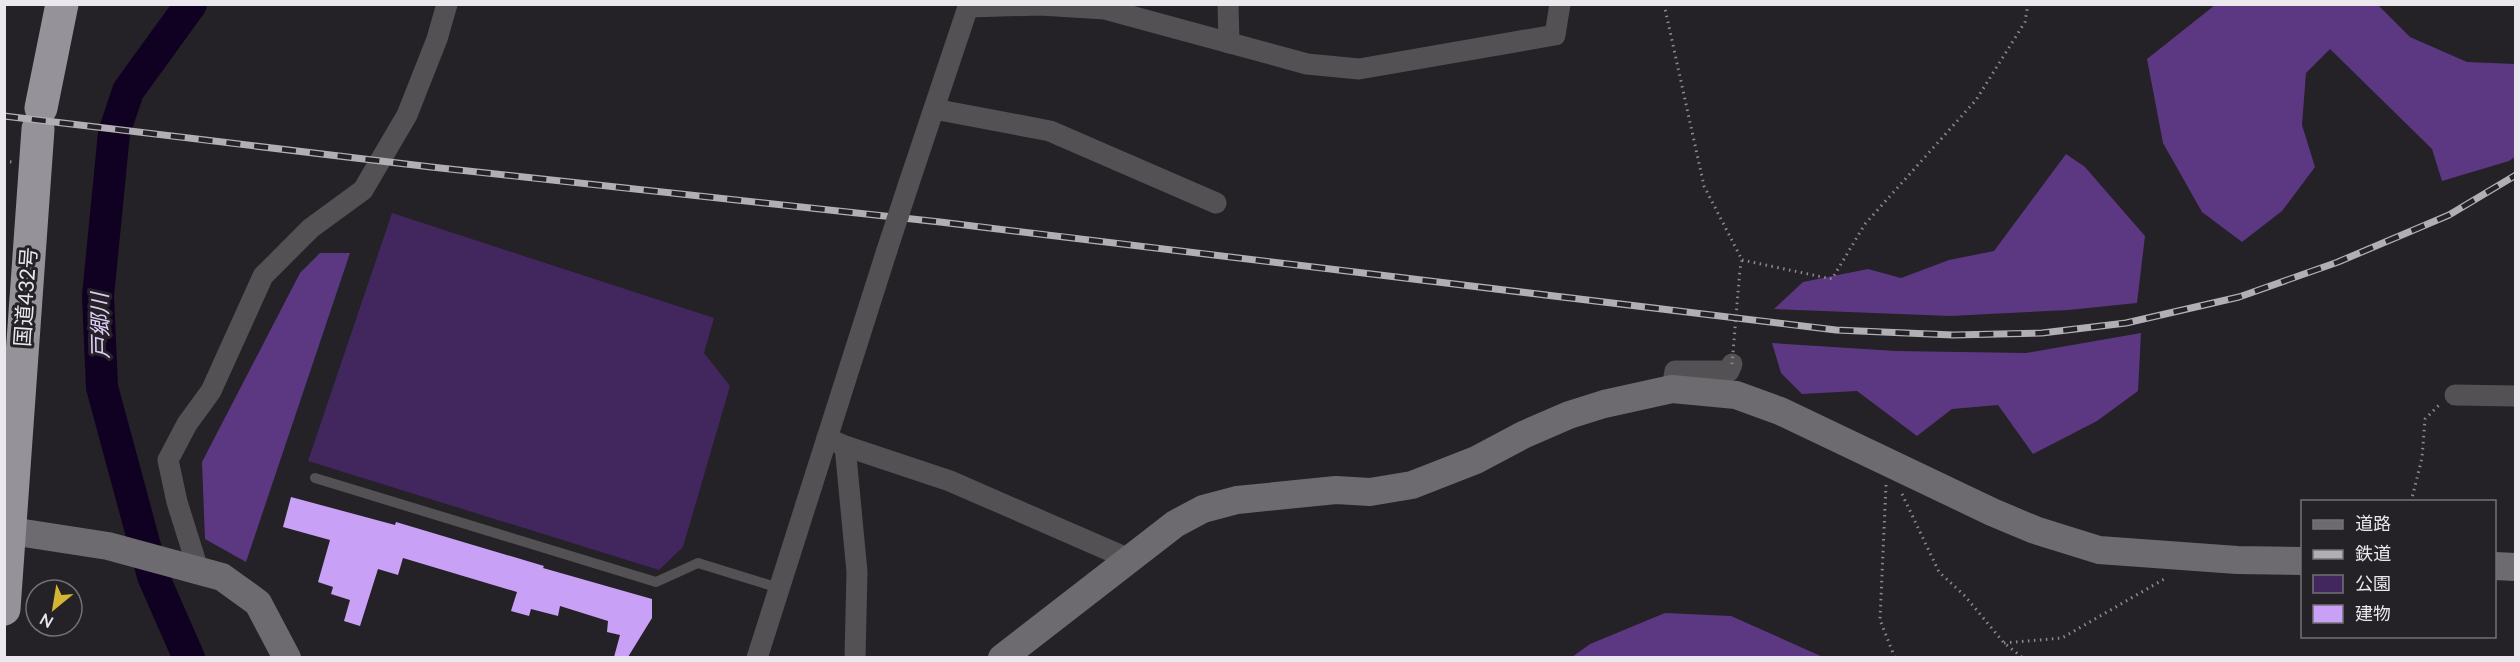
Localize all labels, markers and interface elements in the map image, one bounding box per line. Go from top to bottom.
street label: 国道432号 [9,246,40,347]
water label: 戸郷川 [85,291,114,359]
legend [2301,500,2496,638]
text: 道路 [2355,512,2391,534]
text: 鉄道 [2355,542,2391,564]
text: 公園 [2355,572,2391,594]
north arrow [24,578,84,638]
text: 建物 [2355,602,2391,624]
text: N [36,610,56,633]

